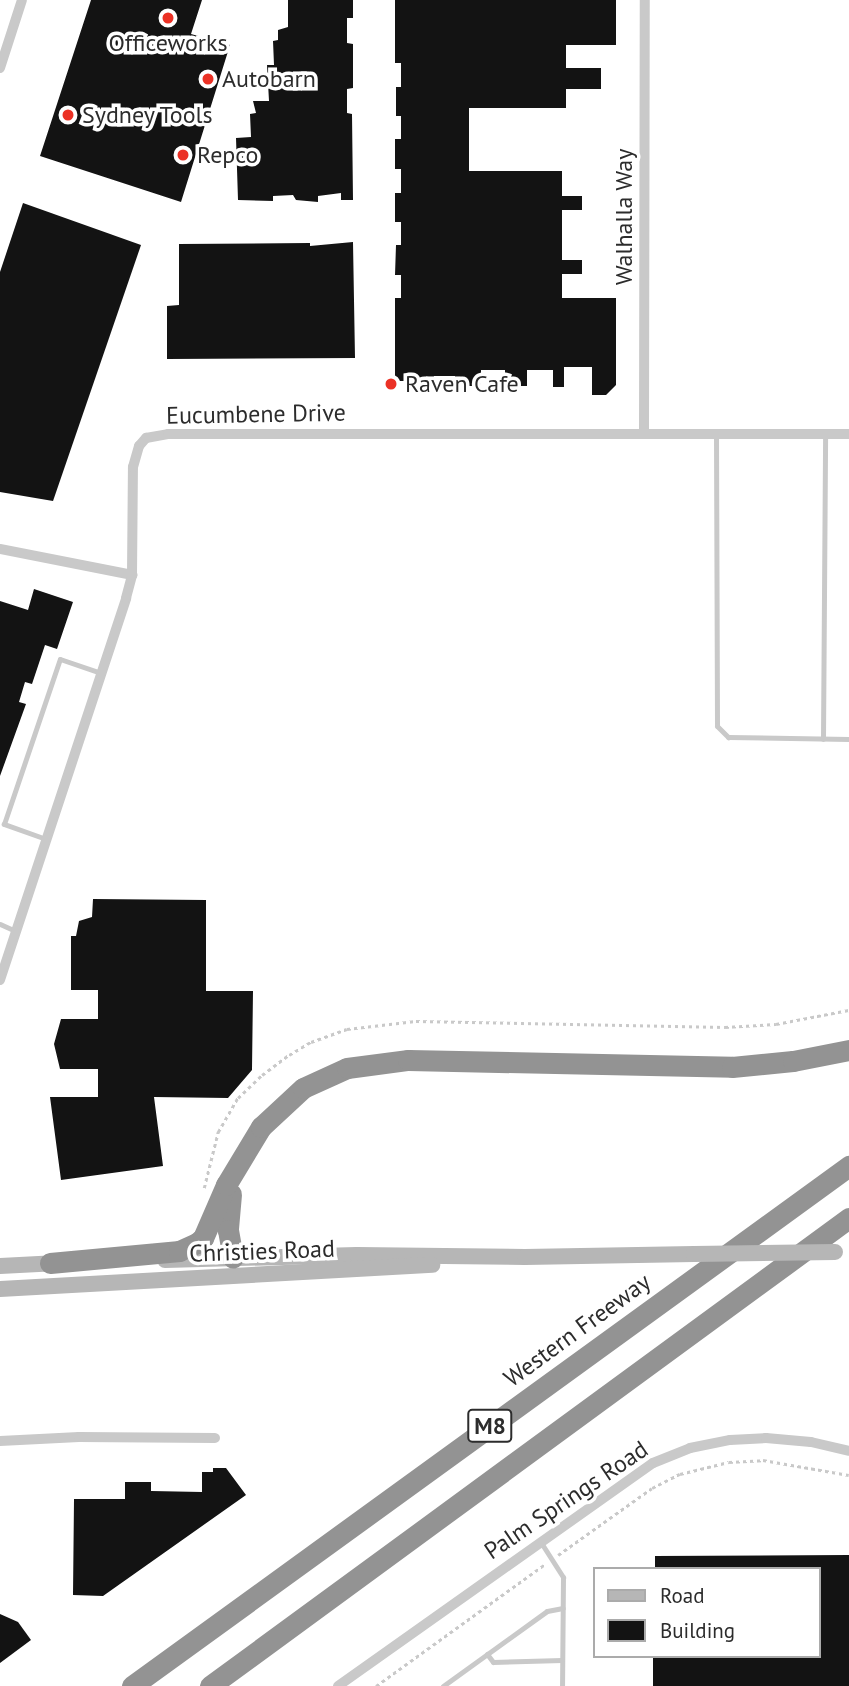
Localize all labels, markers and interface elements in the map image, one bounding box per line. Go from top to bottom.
marker: Officeworks [160,10,176,26]
place label: Officeworks [108,29,228,57]
place label: Autobarn [222,65,316,93]
marker: Autobarn [200,71,216,87]
place label: Sydney Tools [82,101,214,129]
marker: Sydney Tools [60,107,76,123]
place label: Repco [197,141,258,169]
marker: Repco [175,147,191,163]
street label: Walhalla Way [610,148,638,286]
place label: Raven Cafe [405,370,519,398]
marker: Raven Cafe [383,376,399,392]
street label: Eucumbene Drive [166,398,346,430]
street label: Christies Road [189,1234,335,1268]
street label: Western Freeway [498,1267,656,1393]
road number: M8 [467,1406,513,1446]
street label: Palm Springs Road [479,1435,653,1565]
legend [594,1567,821,1658]
text: Road [660,1582,704,1609]
text: Building [660,1617,735,1644]

